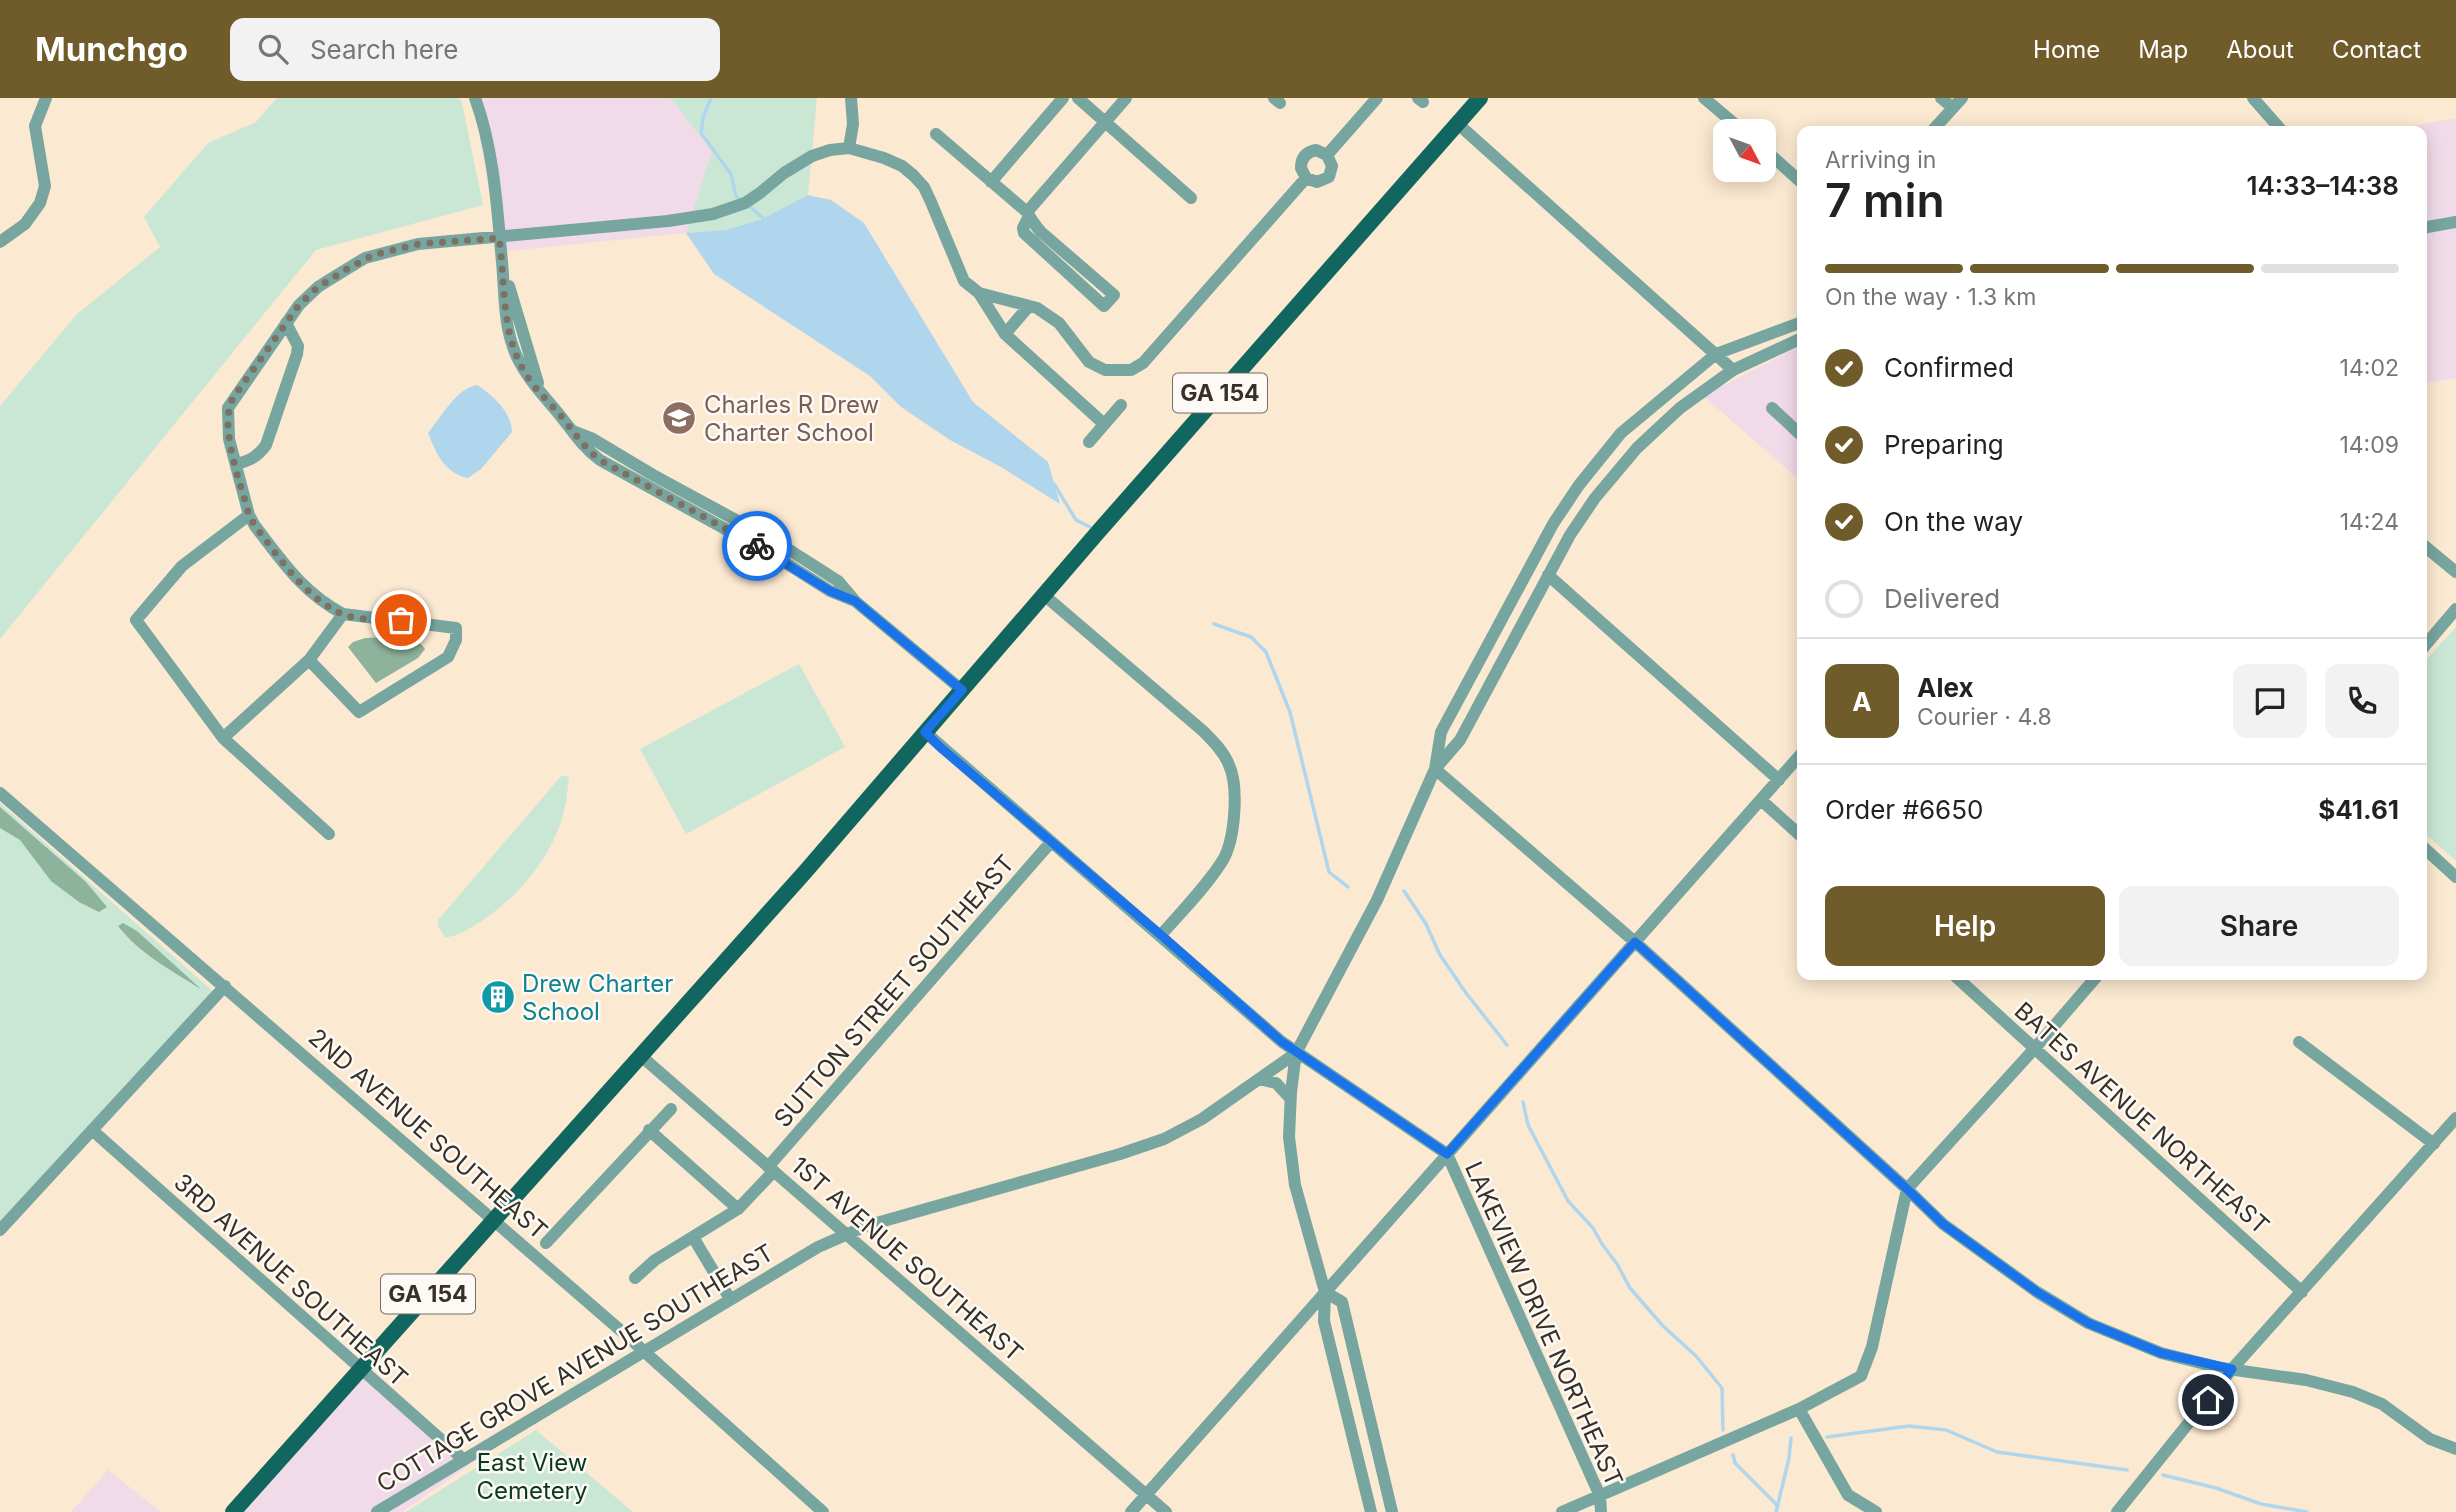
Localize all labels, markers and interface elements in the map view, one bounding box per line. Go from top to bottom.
search box [230,18,720,81]
text: Munchgo [35,29,188,69]
icon: search [254,30,292,68]
text: Search here [310,34,459,65]
text: Home [2033,35,2100,64]
text: Map [2138,35,2188,64]
text: About [2226,35,2294,64]
text: Contact [2332,35,2421,64]
north arrow [1713,119,1776,182]
map controls [1713,119,1776,182]
text: Arriving in [1825,146,1936,174]
text: 14:33–14:38 [2247,170,2399,201]
text: 7 min [1825,172,1945,228]
text: On the way · 1.3 km [1825,283,2036,311]
icon: check [1825,349,1863,387]
text: Confirmed [1884,352,2014,383]
text: 14:02 [2340,354,2399,382]
road number: GA 154 [1173,374,1267,412]
place label: Charles R Drew Charter School [704,390,879,447]
school or university icon: Charles R Drew Charter School [660,399,698,437]
icon: check [1825,426,1863,464]
text: Preparing [1884,429,2004,460]
text: 14:09 [2339,431,2399,459]
icon: check [1825,503,1863,541]
text: On the way [1884,506,2023,537]
text: 14:24 [2340,508,2399,536]
courier [722,511,792,581]
icon: bike [738,527,776,565]
text: Delivered [1884,583,2000,614]
pin [371,590,431,650]
icon: bag [382,601,420,639]
button: chat [2233,664,2307,738]
button: phone [2325,664,2399,738]
text: Alex [1917,672,1974,703]
text: A [1852,686,1872,717]
text: Courier · 4.8 [1917,703,2052,731]
text: Order #6650 [1825,794,1983,825]
text: $41.61 [2318,794,2399,825]
street label: SUTTON STREET SOUTHEAST [768,849,1020,1133]
button: Help [1825,886,2105,966]
button: Share [2119,886,2399,966]
place label: Drew Charter School [522,969,673,1026]
building icon: Drew Charter School [479,978,517,1016]
street label: BATES AVENUE NORTHEAST [2009,996,2275,1240]
street label: 2ND AVENUE SOUTHEAST [303,1022,553,1246]
street label: 1ST AVENUE SOUTHEAST [785,1151,1029,1367]
street label: LAKEVIEW DRIVE NORTHEAST [1459,1157,1629,1491]
street label: 3RD AVENUE SOUTHEAST [168,1167,414,1393]
street label: COTTAGE GROVE AVENUE SOUTHEAST [371,1238,779,1498]
road number: GA 154 [381,1274,475,1314]
pin [2178,1370,2238,1430]
icon: home [2189,1381,2227,1419]
park label: East View Cemetery [476,1448,588,1505]

